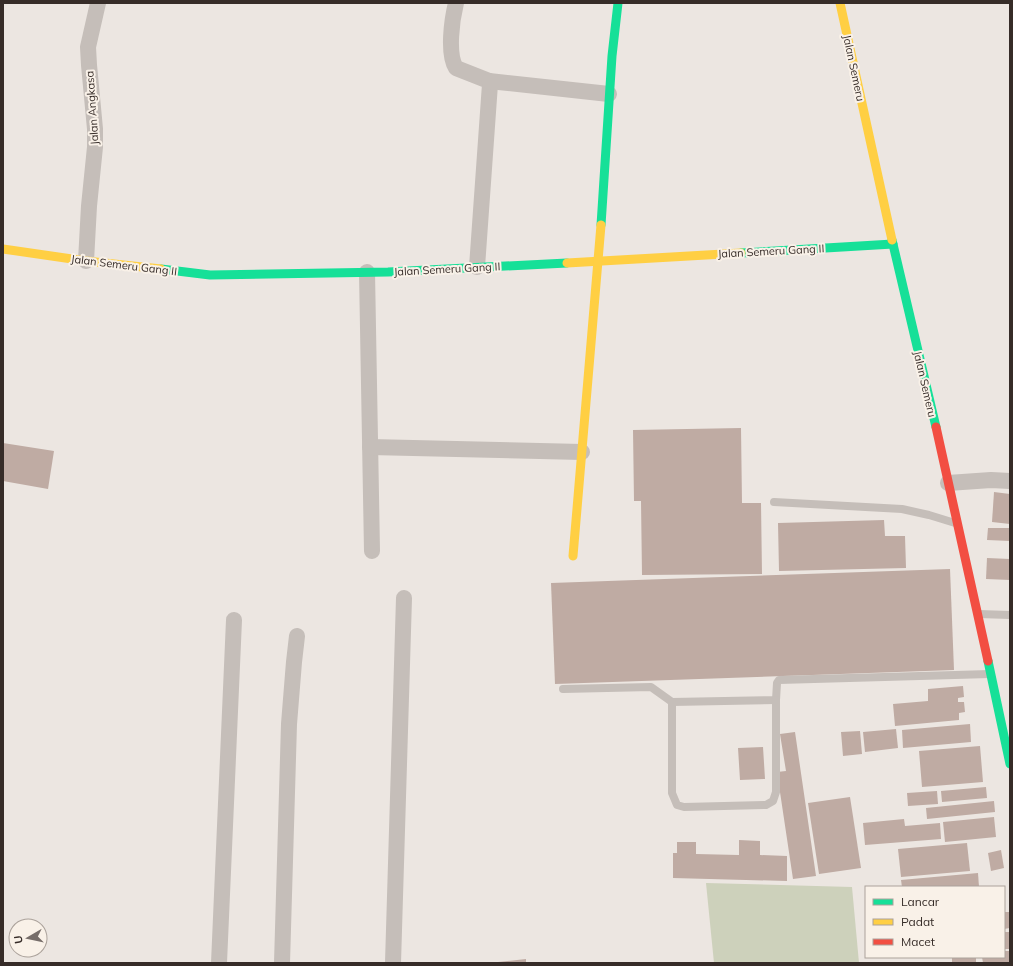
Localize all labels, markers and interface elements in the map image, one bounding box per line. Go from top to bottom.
street label: Jalan Semeru [840,33,868,103]
street label: Jalan Angkasa [82,71,102,145]
street label: Jalan Semeru Gang II [717,241,825,261]
street label: Jalan Semeru Gang II [70,252,178,278]
street label: Jalan Semeru Gang II [393,259,501,279]
street label: Jalan Semeru [911,350,939,418]
legend [865,886,1005,958]
text: Lancar [901,894,940,909]
text: Padat [901,914,934,929]
north arrow [8,918,48,958]
text: U [11,934,26,945]
text: Macet [901,934,935,949]

